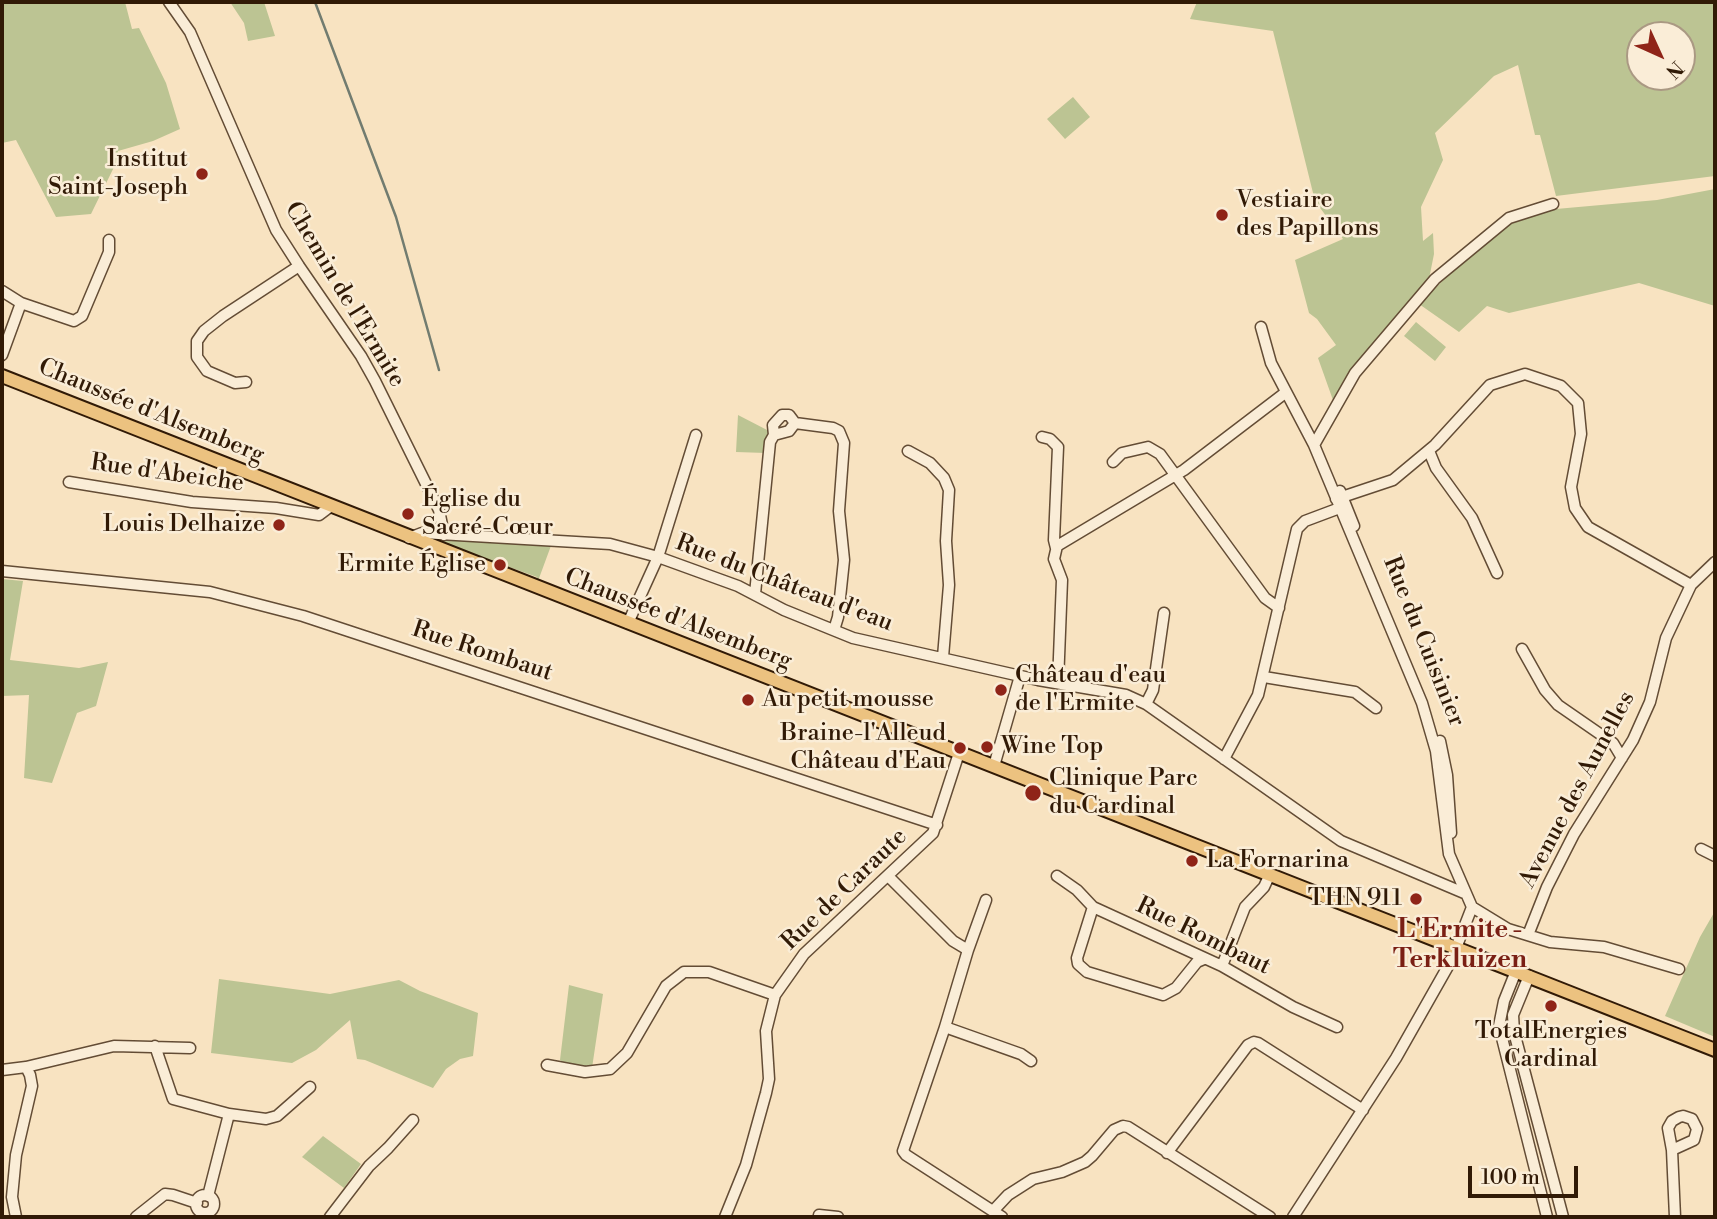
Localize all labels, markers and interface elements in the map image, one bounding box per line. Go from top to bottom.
north arrow [1626,21,1696,91]
text: N [1661,56,1688,83]
place label: Institut Saint-Joseph [48,146,188,202]
marker: Institut Saint-Joseph [194,166,210,182]
place label: Vestiaire des Papillons [1236,187,1379,243]
street label: Chemin de l'Ermite [277,197,411,393]
marker: Vestiaire des Papillons [1214,207,1230,223]
street label: Chaussée d'Alsemberg [34,353,268,471]
street label: Rue d'Abeiche [89,449,245,499]
place label: Église du Sacré-Cœur [422,486,553,542]
marker: Église du Sacré-Cœur [400,506,416,522]
place label: Louis Delhaize [103,511,265,539]
marker: Louis Delhaize [271,517,287,533]
street label: Rue du Château d'eau [671,529,897,639]
place label: Ermite Église [338,551,486,579]
street label: Rue du Cuisinier [1376,553,1470,731]
marker: Ermite Église [492,557,508,573]
street label: Chaussée d'Alsemberg [560,563,796,677]
street label: Rue Rombaut [408,616,556,688]
place label: Château d'eau de l'Ermite [1015,662,1166,718]
marker: Château d'eau de l'Ermite [993,682,1009,698]
place label: Au petit mousse [762,686,934,714]
street label: Avenue des Aunelles [1514,687,1642,893]
marker: Au petit mousse [740,692,756,708]
place label: Braine-l'Alleud Château d'Eau [780,720,946,776]
place label: Wine Top [1001,733,1103,761]
marker: Wine Top [979,739,995,755]
marker: Braine-l'Alleud Château d'Eau [952,740,968,756]
place label: Clinique Parc du Cardinal [1049,765,1198,821]
marker: Clinique Parc du Cardinal [1023,783,1043,803]
street label: Rue de Caraute [776,823,914,957]
place label: La Fornarina [1206,847,1349,875]
marker: La Fornarina [1184,853,1200,869]
place label: THN 911 [1308,885,1402,913]
marker: THN 911 [1408,891,1424,907]
street label: Rue Rombaut [1131,892,1275,982]
district label: L'Ermite - Terkluizen [1393,915,1527,976]
marker: TotalEnergies Cardinal [1543,998,1559,1014]
place label: TotalEnergies Cardinal [1475,1018,1627,1074]
scale bar [1472,1152,1582,1196]
text: 100 m [1481,1165,1540,1191]

